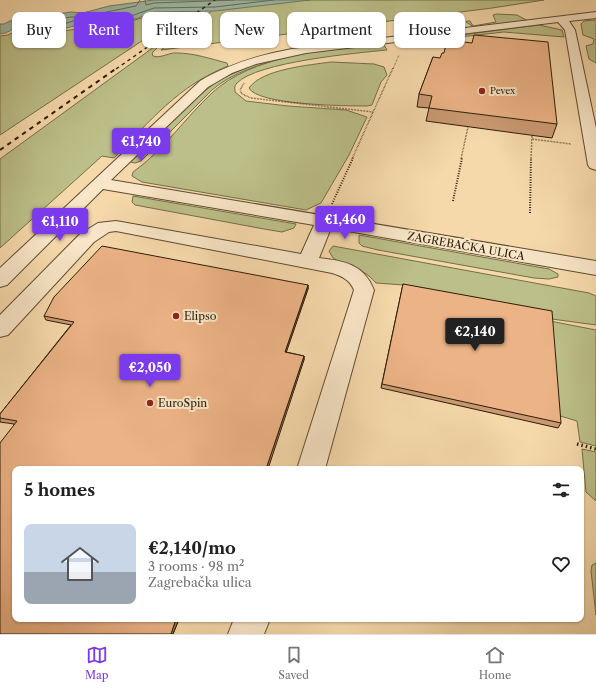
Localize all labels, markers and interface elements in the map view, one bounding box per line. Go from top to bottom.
chip: Buy [12,12,66,48]
chip: Rent [74,12,134,48]
chip: Filters [142,12,212,48]
chip: New [220,12,279,48]
chip: Apartment [287,12,386,48]
chip: House [394,12,465,48]
place label: Pevex [490,85,516,96]
marker: Pevex [477,86,487,96]
pin: €1,740 [108,128,174,162]
text: €1,740 [121,133,161,149]
pin: €1,460 [312,206,378,240]
pin: €1,110 [27,208,93,242]
text: €1,460 [324,211,366,227]
text: €1,110 [41,213,79,229]
street label: ZAGREBAČKA ULICA [406,228,527,263]
place label: Elipso [184,309,217,323]
marker: Elipso [171,311,181,321]
pin: €2,140 [442,318,508,352]
text: €2,140 [454,323,496,339]
pin: €2,050 [117,354,183,388]
text: €2,050 [128,359,172,375]
place label: EuroSpin [158,396,207,410]
marker: EuroSpin [145,398,155,408]
icon: filters [550,479,572,501]
text: 5 homes [24,480,95,500]
text: €2,140/mo [148,538,236,558]
icon: home [56,540,104,588]
icon: heart [550,553,572,575]
text: 3 rooms · 98 m² [148,558,244,574]
text: Zagrebačka ulica [148,574,252,590]
tab: Map [85,644,109,682]
tab: Saved [278,644,309,682]
tab: Home [479,644,511,682]

